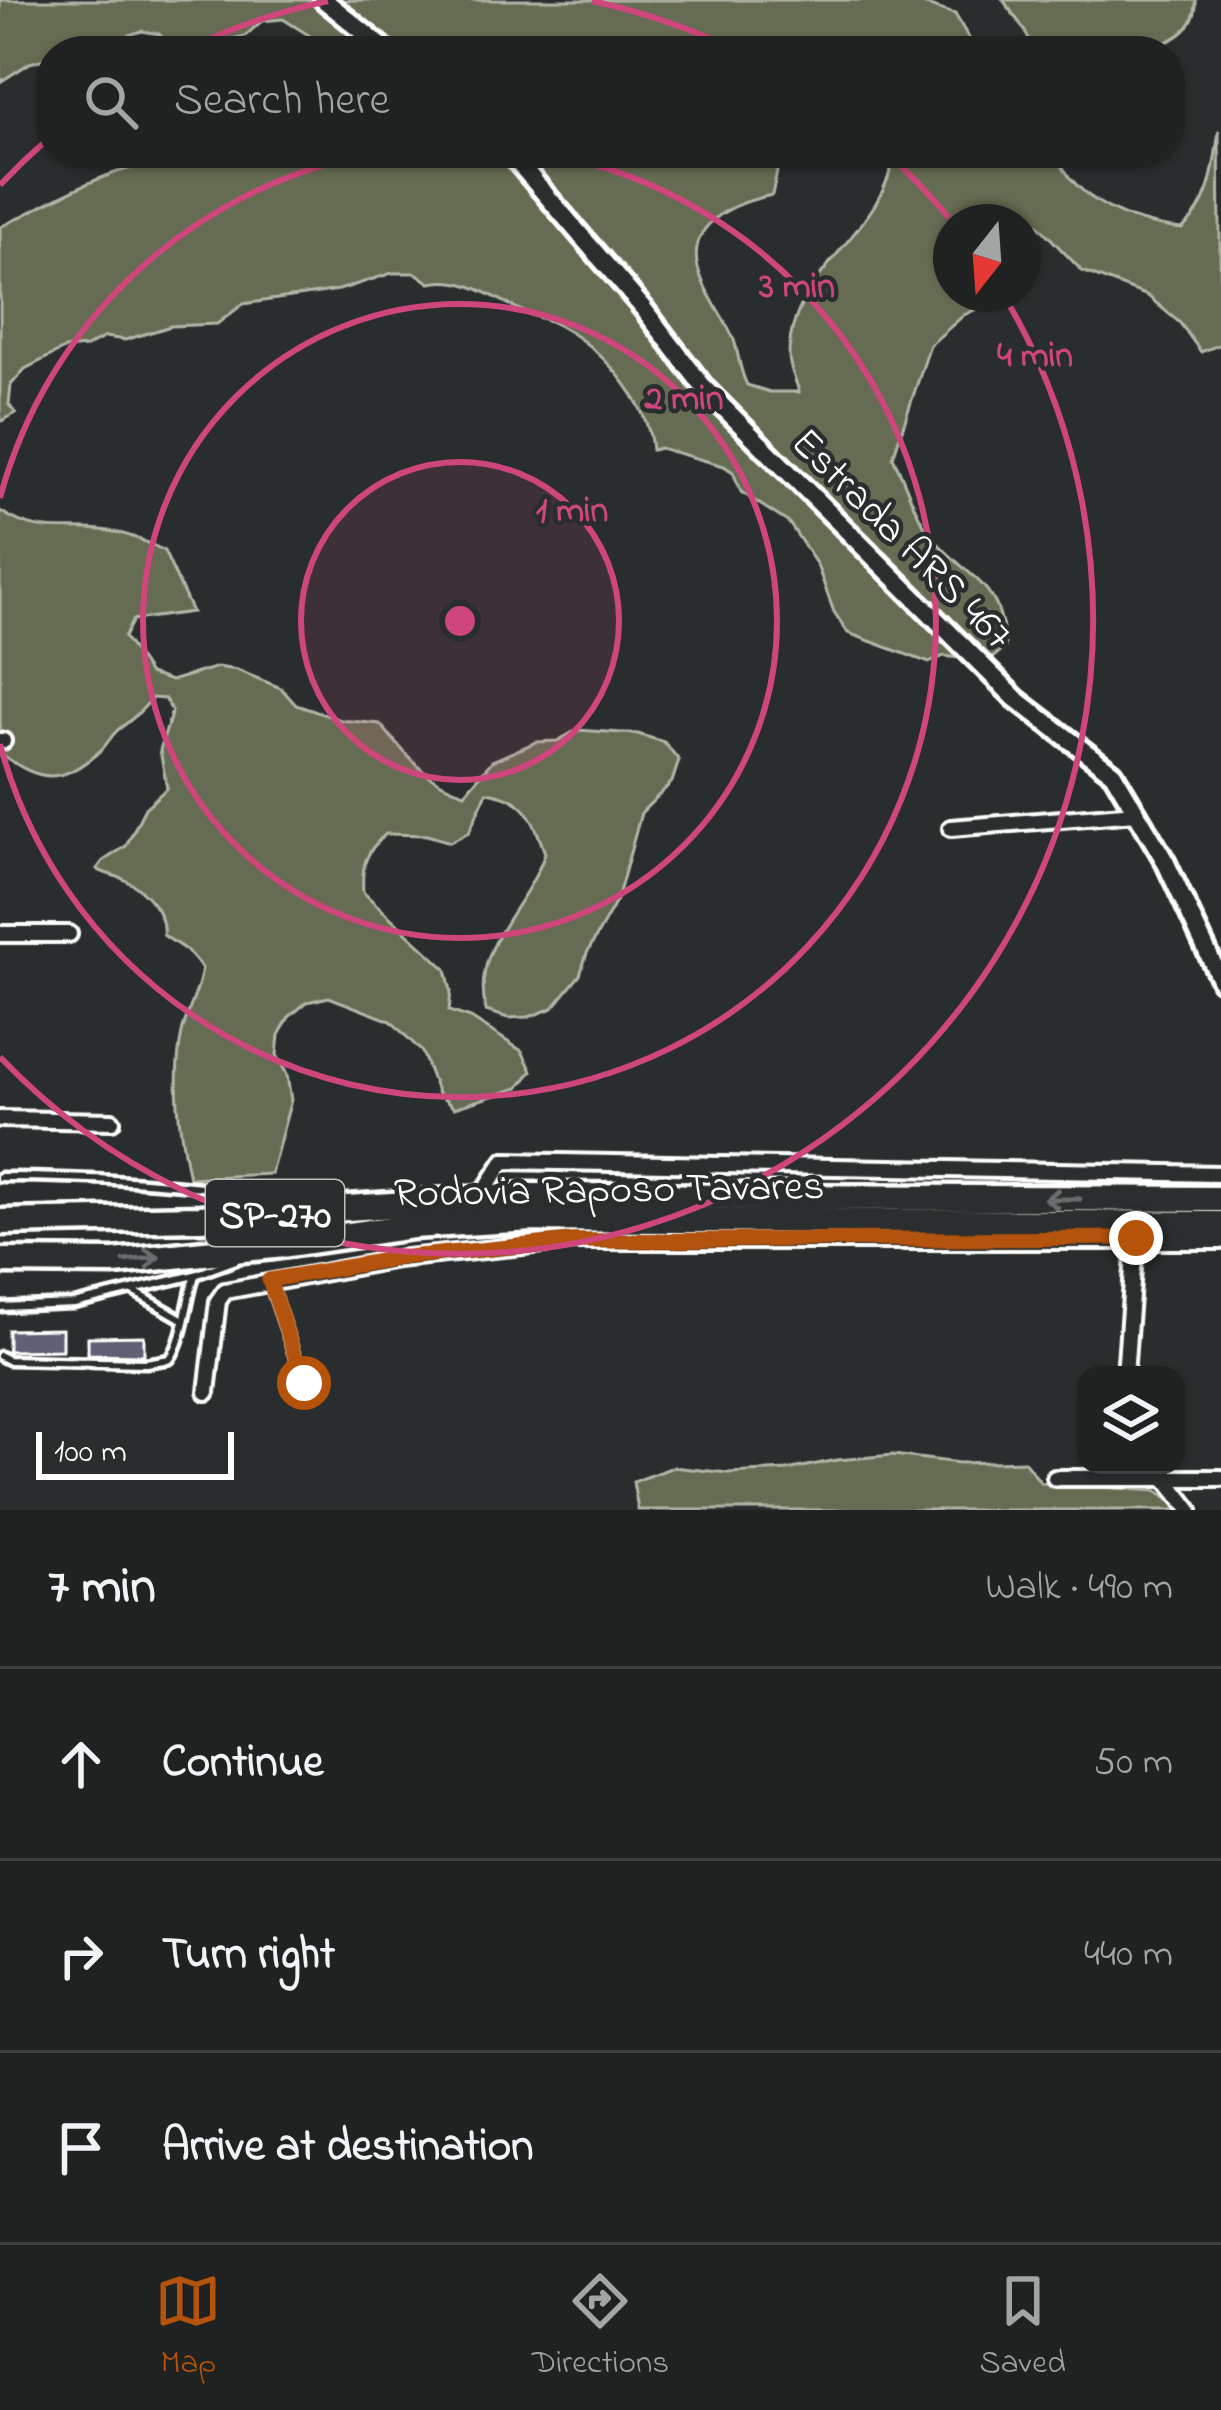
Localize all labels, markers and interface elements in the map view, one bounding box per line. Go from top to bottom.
search box [36,36,1185,168]
icon: search [78,69,144,135]
text: Search here [174,69,390,135]
north arrow [933,204,1041,312]
text: 3 min [758,262,835,315]
text: 4 min [997,331,1073,384]
text: 2 min [643,374,724,427]
street label: Estrada ARS 467 [776,415,1026,665]
text: 1 min [536,486,608,539]
centre of rings [439,600,481,642]
street label: Rodovia Raposo Tavares [393,1157,825,1226]
road number: SP-270 [206,1180,344,1246]
one-way arrow [1043,1188,1082,1210]
route end [1109,1211,1163,1265]
one-way arrow [122,1247,161,1270]
route start [277,1356,331,1410]
map controls [1077,1366,1185,1474]
button: layers [1077,1366,1185,1474]
scale bar [36,1426,234,1479]
text: 100 m [54,1429,127,1477]
text: 7 min [48,1551,156,1626]
text: Walk · 490 m [986,1560,1173,1617]
icon: ahead [48,1731,114,1797]
text: Continue [162,1731,323,1797]
text: 50 m [1094,1735,1173,1792]
icon: right [48,1923,114,1989]
text: Turn right [162,1923,335,1989]
text: 440 m [1084,1927,1173,1984]
icon: arrive [48,2115,114,2181]
text: Arrive at destination [162,2115,533,2181]
tab: Map [155,2268,221,2388]
tab: Directions [532,2268,669,2388]
tab: Saved [980,2268,1066,2388]

